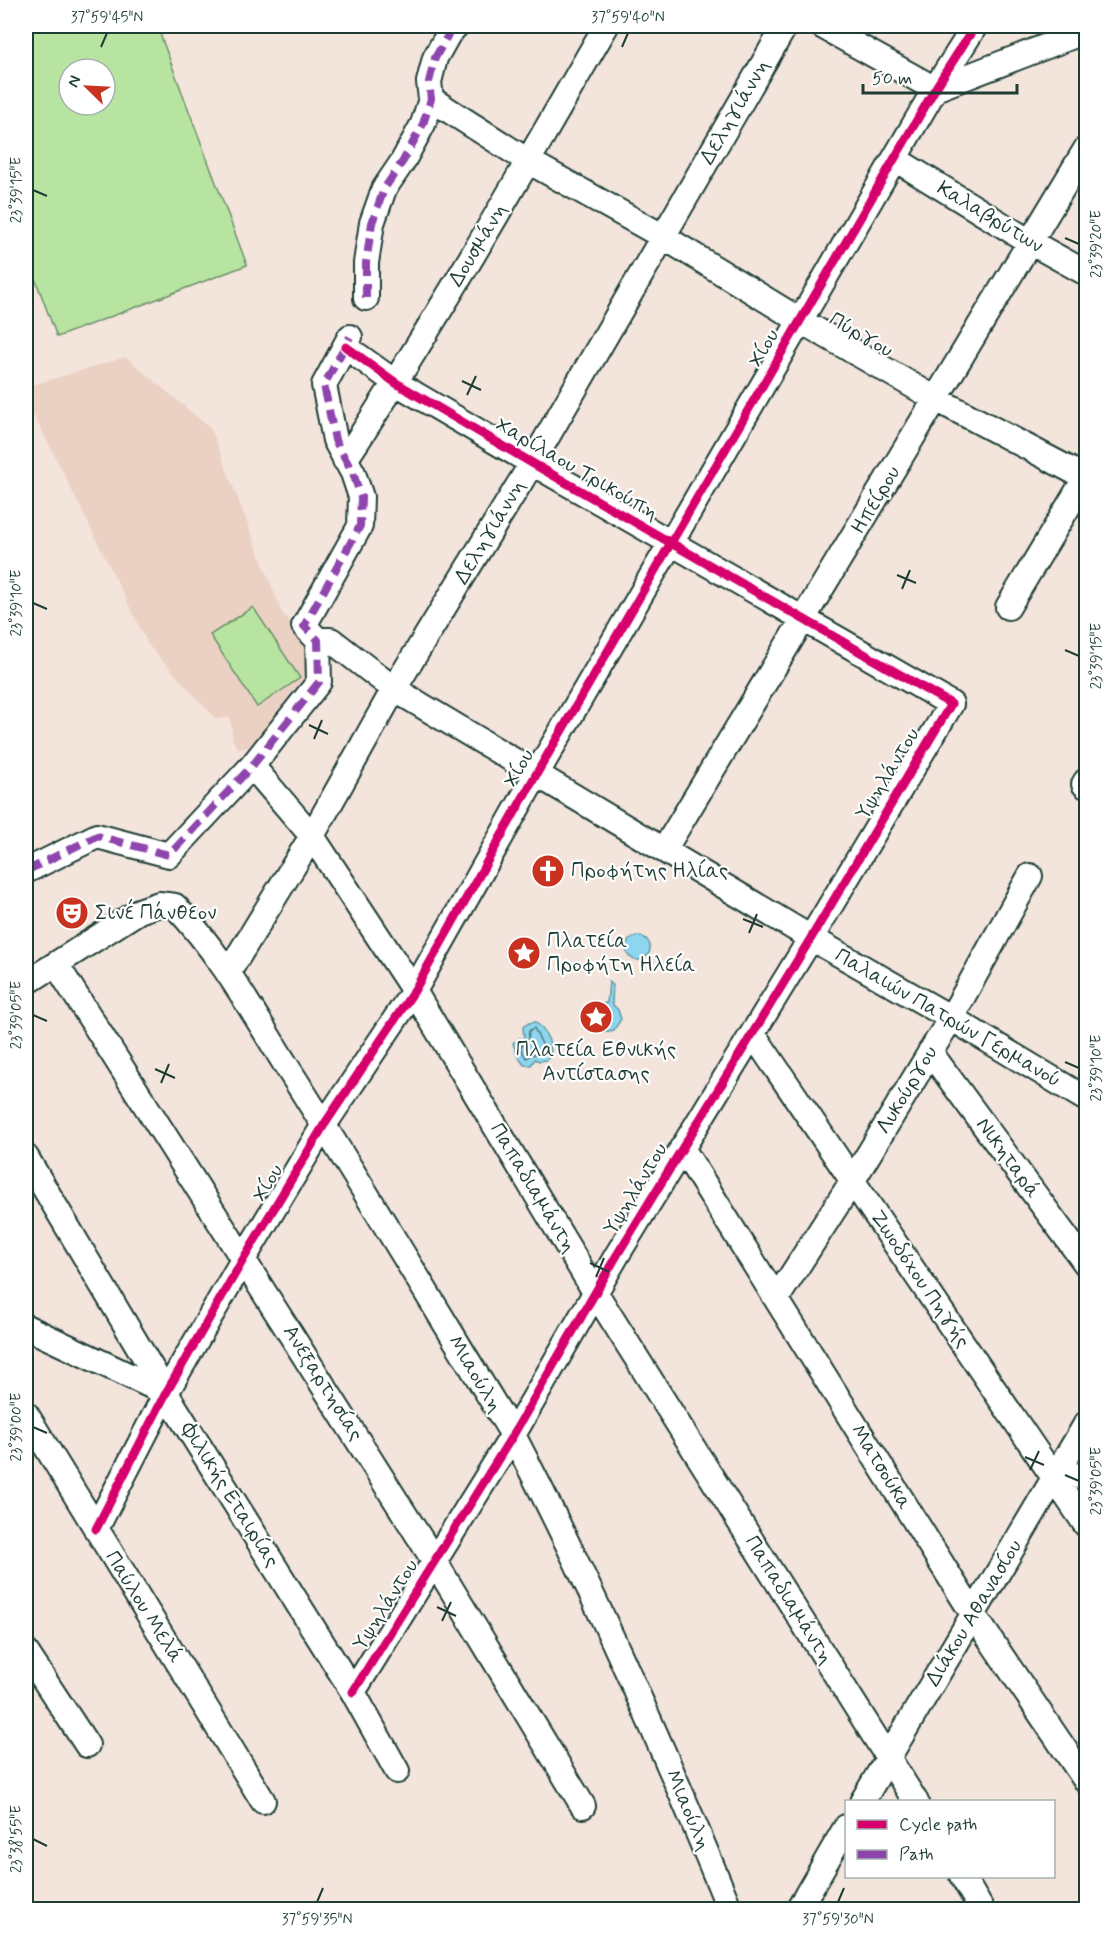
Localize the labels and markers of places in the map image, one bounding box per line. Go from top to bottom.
church icon: Προφήτης Ηλίας [530,853,566,889]
place label: Προφήτης Ηλίας [571,857,728,885]
theatre icon: Σινέ Πάνθεον [54,895,90,931]
place label: Σινέ Πάνθεον [95,898,216,927]
place label: Πλατεία Προφήτη Ηλεία [547,927,696,979]
place icon: Πλατεία Προφήτη Ηλεία [506,935,542,971]
place icon: Πλατεία Εθνικής Αντίστασης [578,999,614,1035]
place label: Πλατεία Εθνικής Αντίστασης [516,1036,676,1088]

